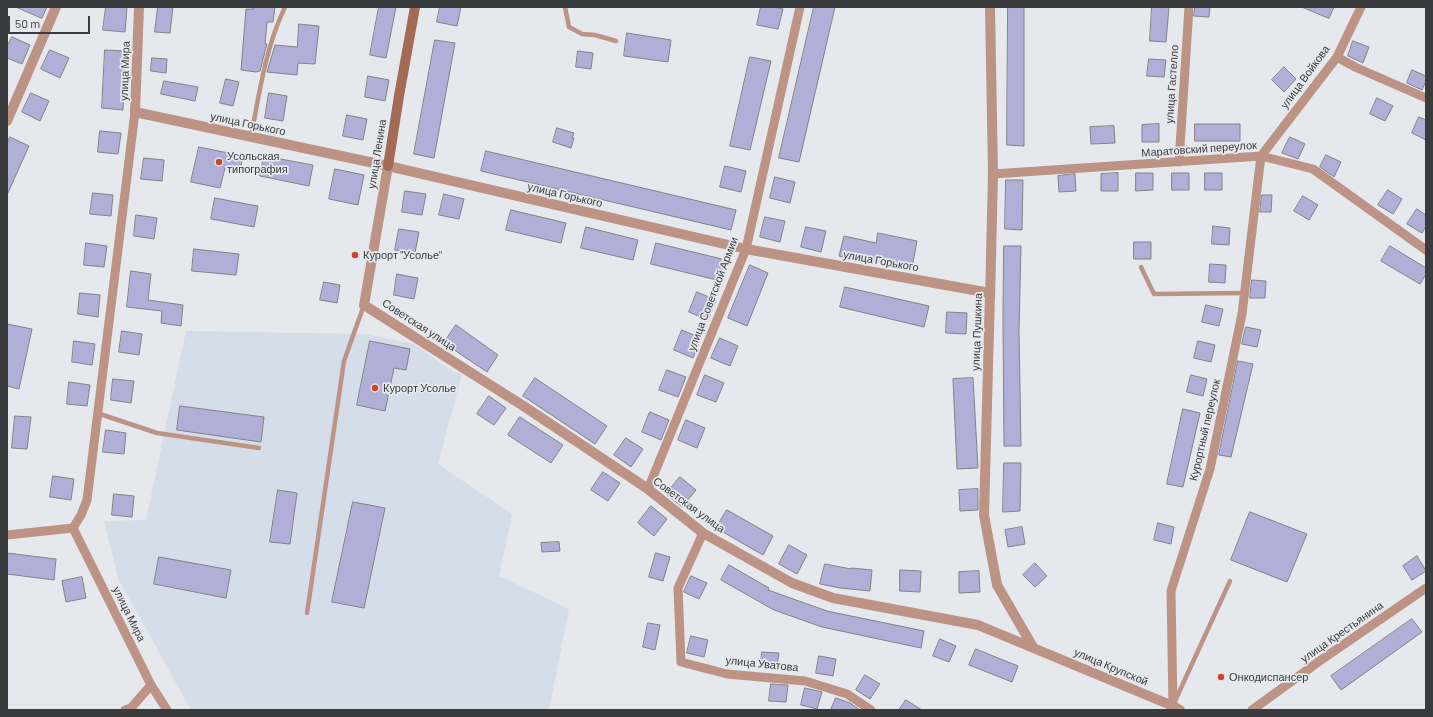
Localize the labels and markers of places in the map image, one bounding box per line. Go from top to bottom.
place label: Усольская типография [227,149,288,175]
marker: Усольская типография [214,157,224,167]
place label: Курорт "Усолье" [363,248,442,262]
marker: Курорт "Усолье" [350,250,360,260]
place label: Курорт Усолье [383,381,456,395]
marker: Курорт Усолье [370,383,380,393]
place label: Онкодиспансер [1229,670,1308,684]
marker: Онкодиспансер [1216,672,1226,682]

